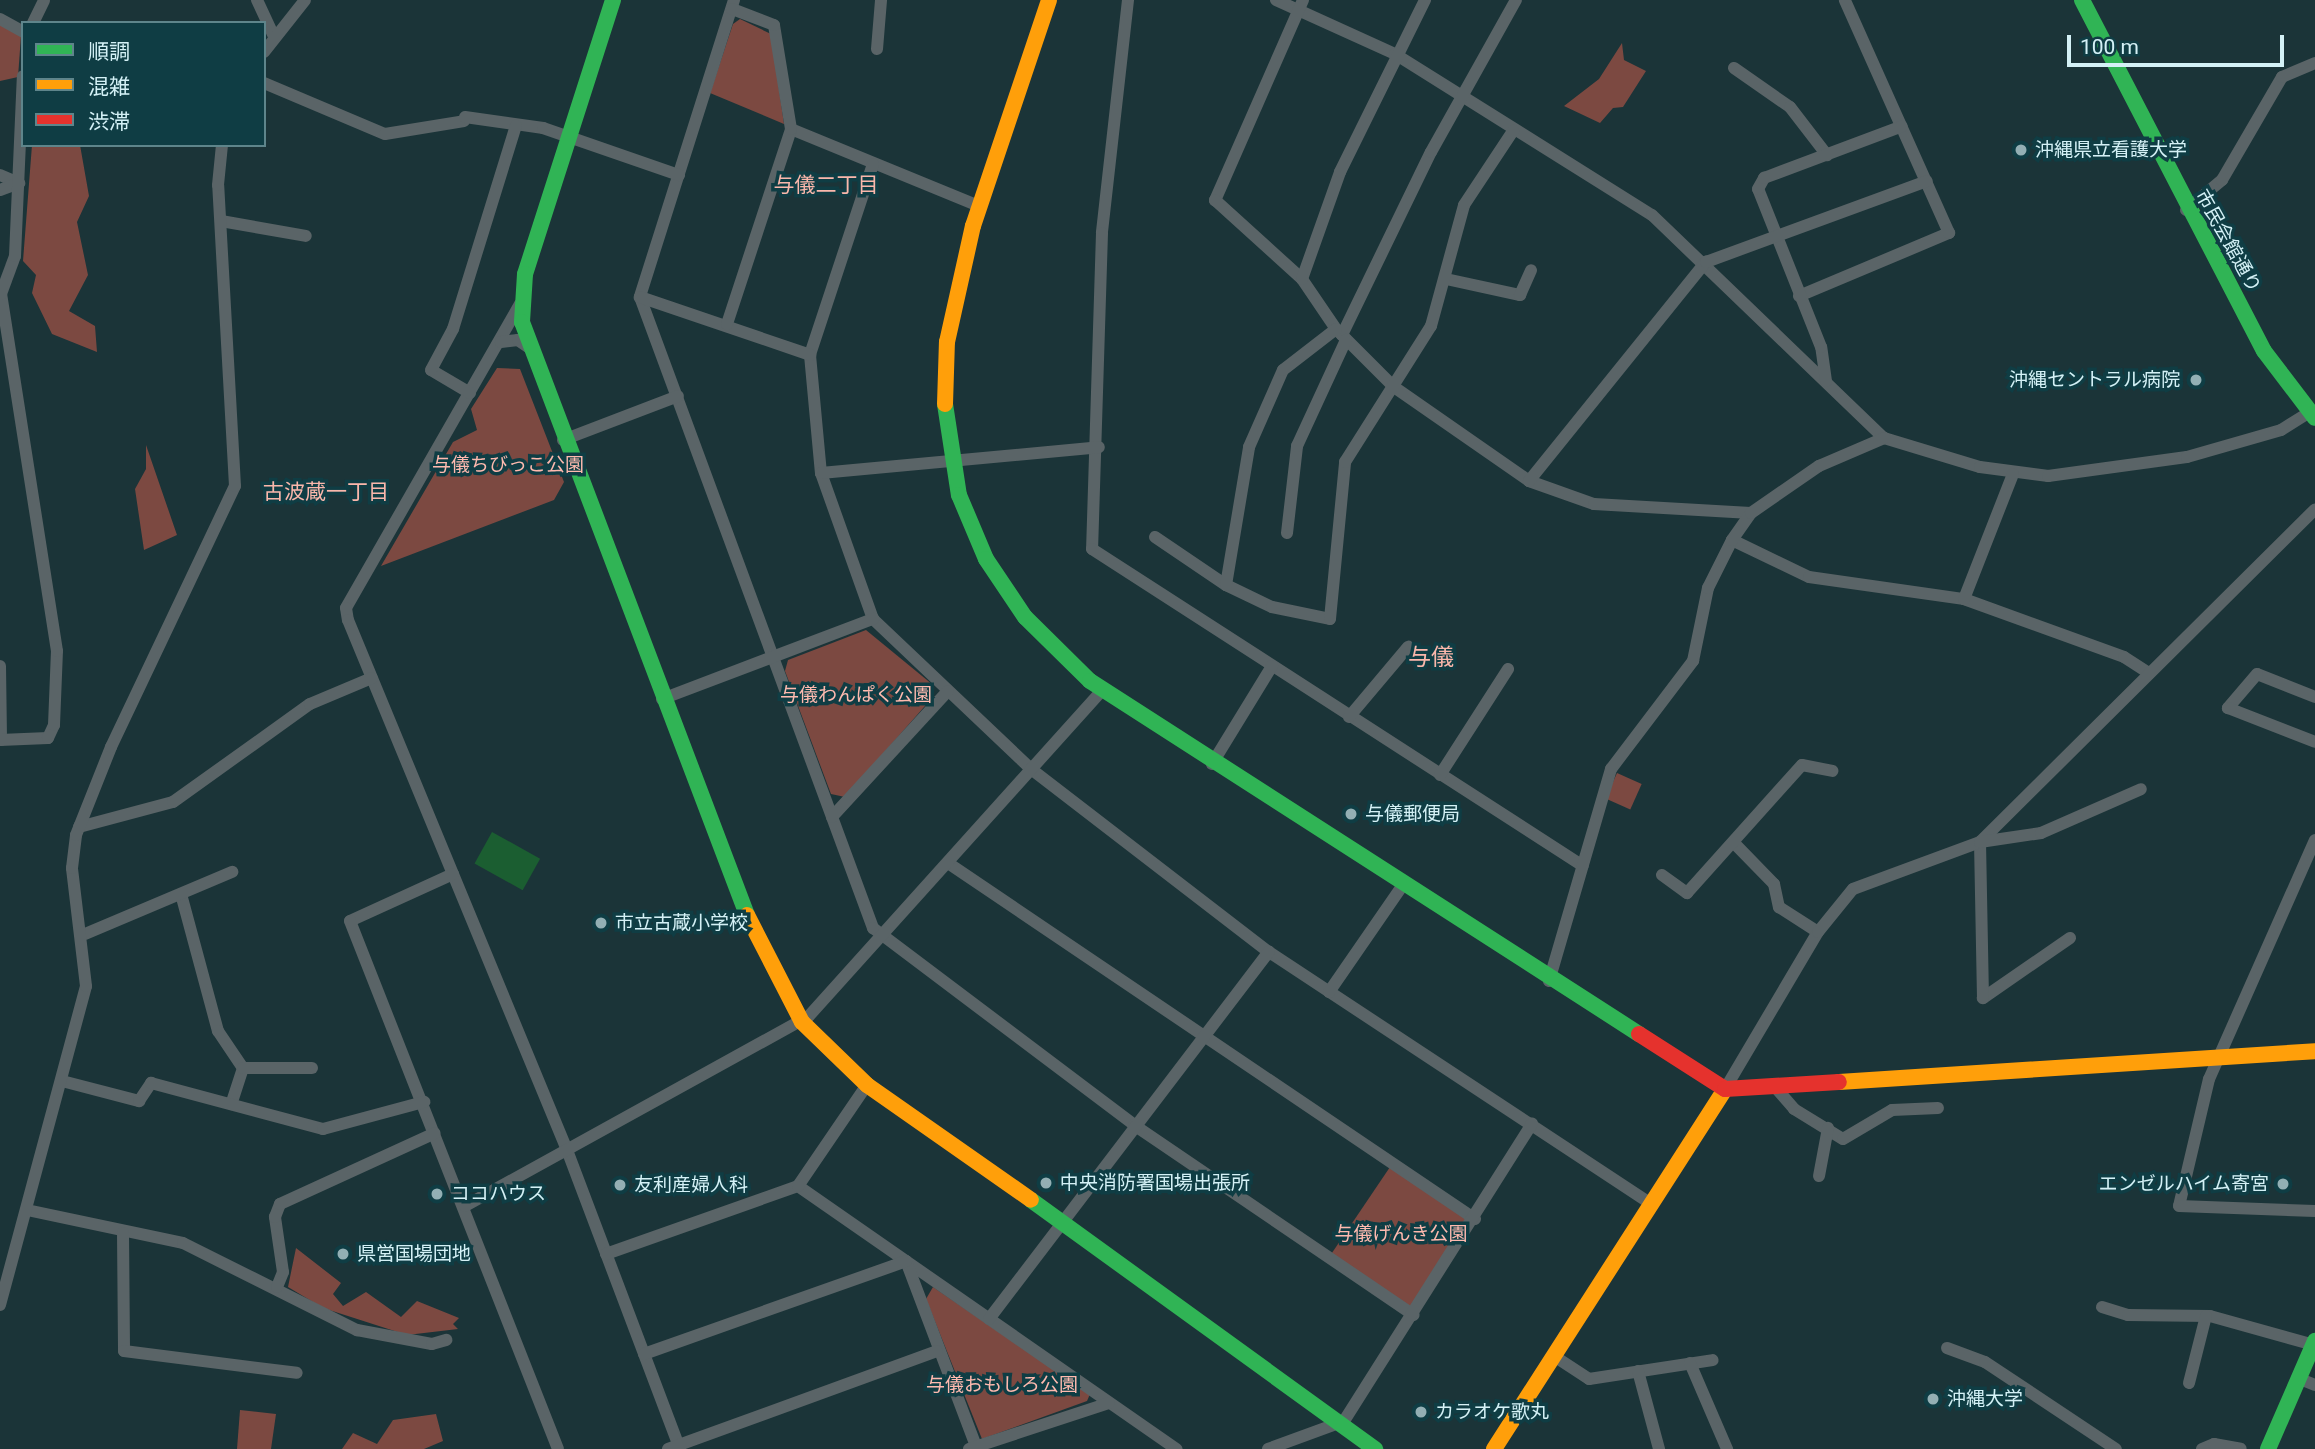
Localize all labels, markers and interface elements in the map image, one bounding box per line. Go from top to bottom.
legend [21,21,266,147]
scale bar [2070,21,2287,65]
text: 100 m [2080,35,2139,59]
text: 順調 [88,40,130,64]
text: 混雑 [88,75,130,99]
text: 渋滞 [88,110,130,134]
place label: 沖縄県立看護大学 [2035,139,2187,161]
marker: 沖縄県立看護大学 [2013,142,2029,158]
district label: 与儀二丁目 [774,172,878,198]
street label: 市民会館通り [2190,186,2266,296]
place label: 沖縄セントラル病院 [2009,369,2180,391]
marker: 沖縄セントラル病院 [2186,370,2206,390]
park label: 与儀ちびっこ公園 [432,454,584,476]
district label: 古波蔵一丁目 [263,479,389,505]
district label: 与儀 [1408,644,1454,672]
park label: 与儀わんぱく公園 [780,684,932,706]
place label: 与儀郵便局 [1365,803,1460,825]
marker: 与儀郵便局 [1343,806,1359,822]
place label: 市立古蔵小学校 [615,912,748,934]
marker: 市立古蔵小学校 [593,915,609,931]
place label: 中央消防署国場出張所 [1060,1172,1250,1194]
place label: エンゼルハイム寄宮 [2098,1173,2269,1195]
place label: 友利産婦人科 [634,1174,748,1196]
marker: 中央消防署国場出張所 [1038,1175,1054,1191]
marker: エンゼルハイム寄宮 [2275,1176,2291,1192]
marker: 友利産婦人科 [612,1177,628,1193]
place label: ココハウス [451,1183,546,1205]
marker: ココハウス [429,1186,445,1202]
park label: 与儀げんき公園 [1335,1223,1467,1245]
place label: 県営国場団地 [357,1243,471,1265]
marker: 県営国場団地 [335,1246,351,1262]
park label: 与儀おもしろ公園 [926,1374,1078,1396]
place label: 沖縄大学 [1947,1388,2023,1410]
marker: 沖縄大学 [1925,1391,1941,1407]
place label: カラオケ歌丸 [1435,1401,1549,1423]
marker: カラオケ歌丸 [1413,1404,1429,1420]

